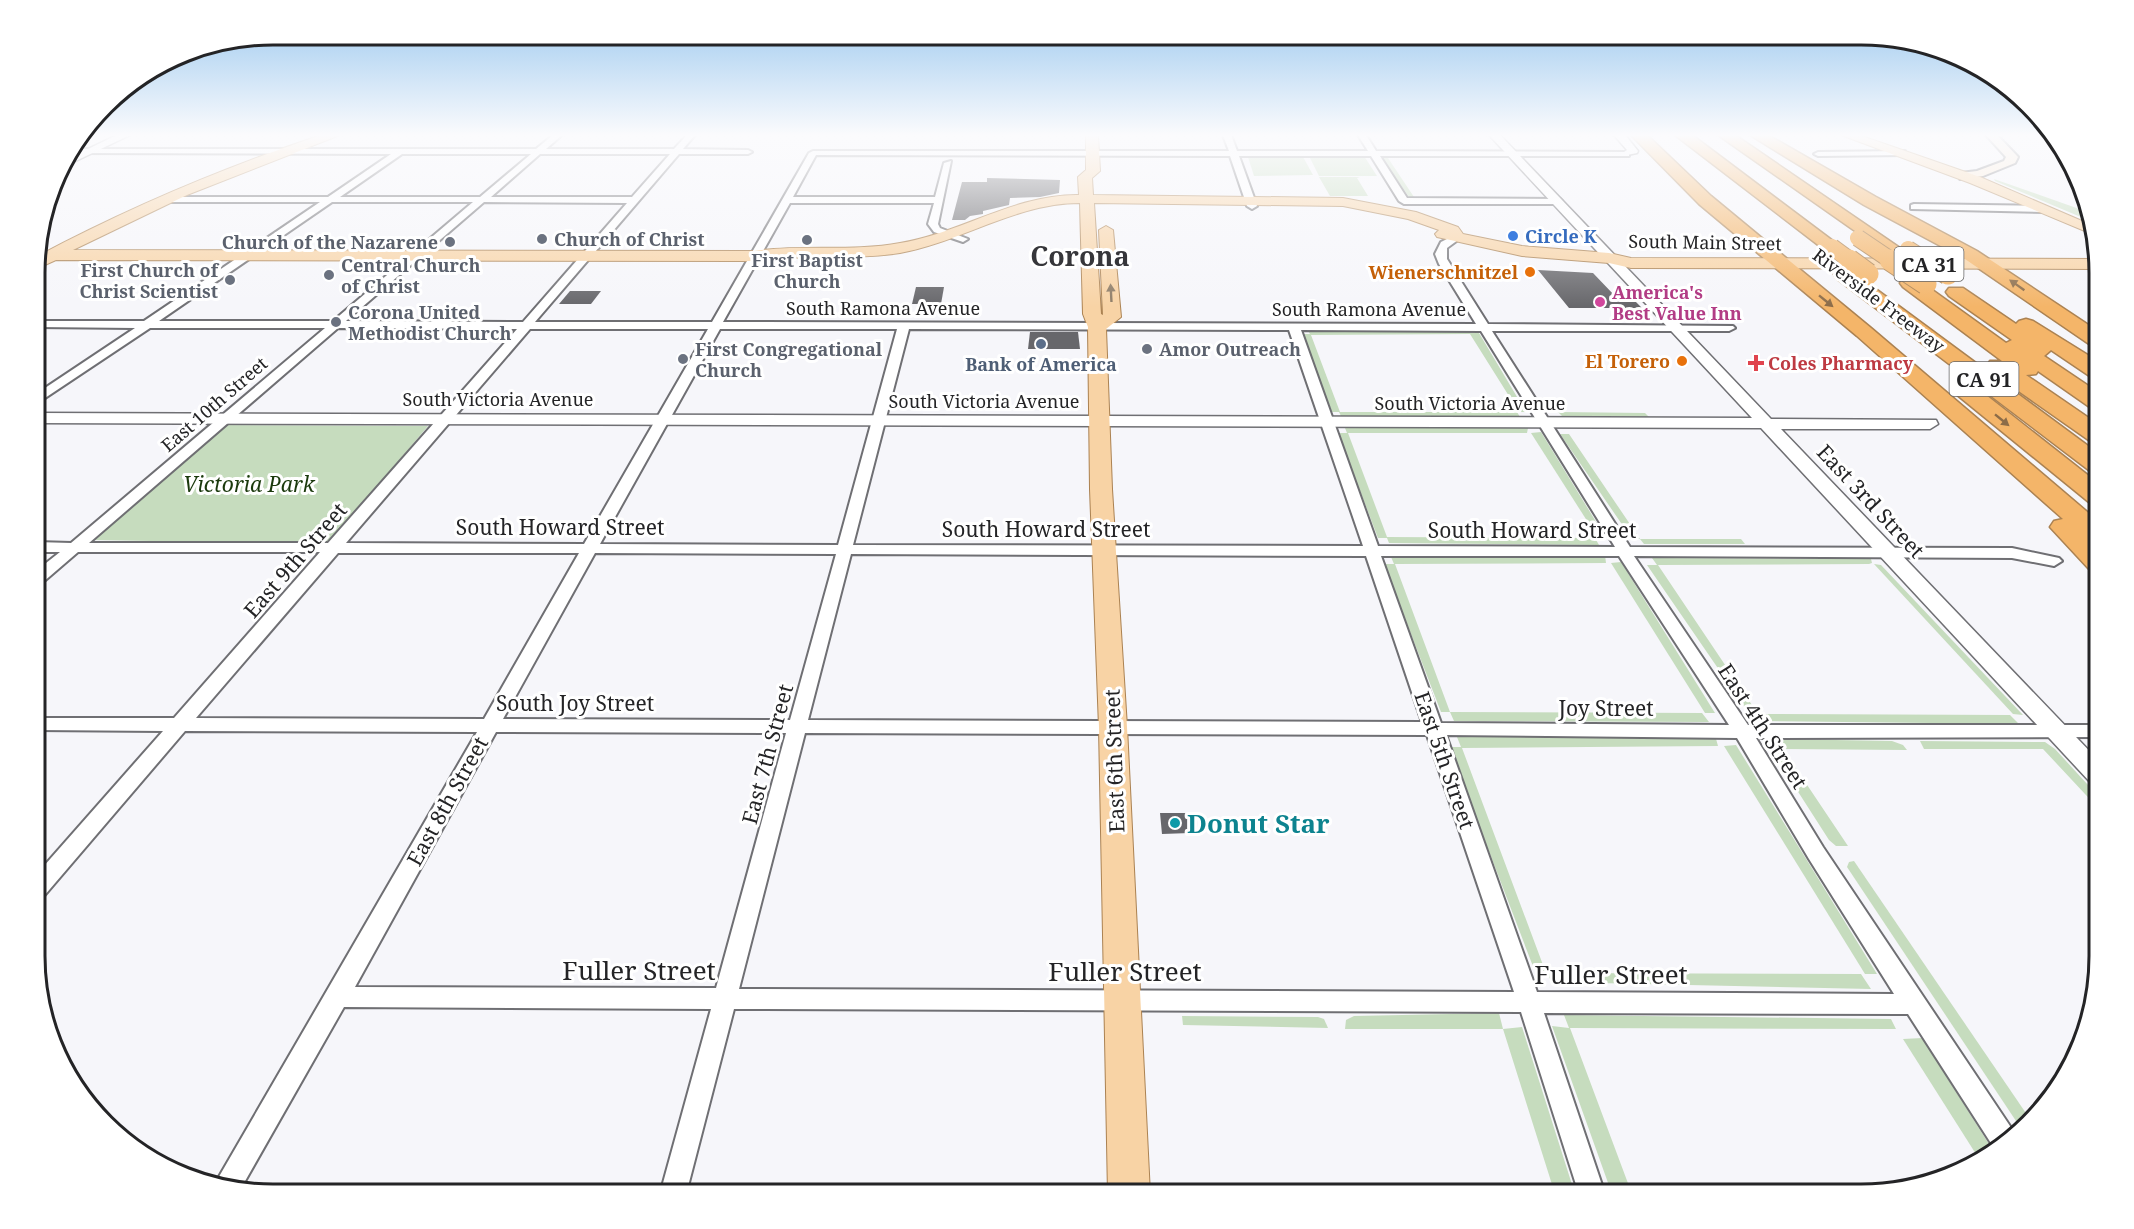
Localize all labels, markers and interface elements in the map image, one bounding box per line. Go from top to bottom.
place label: Circle K [1525,224,1598,248]
place label: Church of Christ [554,227,704,251]
marker: Circle K [1506,229,1520,243]
street label: South Main Street [1628,229,1782,255]
place label: Church of the Nazarene [222,230,438,254]
marker: Church of Christ [535,232,549,246]
marker: First Baptist Church [800,233,814,247]
marker: Church of the Nazarene [443,235,457,249]
district label: Corona [1030,237,1130,274]
street label: Riverside Freeway [1808,243,1950,358]
road number: CA 31 [1894,247,1964,281]
place label: First Baptist Church [751,248,863,293]
place label: Central Church of Christ [341,253,480,298]
place label: First Church of Christ Scientist [79,258,220,303]
place label: Wienerschnitzel [1369,260,1519,284]
marker: Wienerschnitzel [1523,265,1537,279]
marker: Central Church of Christ [322,268,336,282]
marker: First Church of Christ Scientist [223,273,237,287]
one-way arrow [2010,279,2026,291]
place label: America's Best Value Inn [1612,280,1742,325]
one-way arrow [1106,283,1115,302]
marker: America's Best Value Inn [1593,295,1607,309]
one-way arrow [1818,295,1834,308]
street label: South Ramona Avenue [786,296,980,320]
street label: South Ramona Avenue [1272,297,1466,321]
place label: Corona United Methodist Church [348,300,511,345]
marker: Corona United Methodist Church [329,315,343,329]
place label: First Congregational Church [695,337,883,382]
marker: Bank of America [1034,337,1048,351]
place label: Amor Outreach [1159,337,1301,361]
marker: Amor Outreach [1140,342,1154,356]
place label: El Torero [1585,349,1670,373]
street label: East 10th Street [156,351,272,457]
place label: Coles Pharmacy [1768,351,1914,375]
marker: First Congregational Church [676,352,690,366]
place label: Bank of America [965,352,1117,376]
marker: El Torero [1675,354,1689,368]
marker: Coles Pharmacy [1749,356,1763,370]
road number: CA 91 [1950,362,2018,396]
street label: South Victoria Avenue [403,387,593,411]
street label: South Victoria Avenue [889,389,1079,413]
street label: South Victoria Avenue [1375,391,1565,415]
one-way arrow [1994,413,2010,426]
street label: East 3rd Street [1811,438,1931,564]
park label: Victoria Park [183,470,316,498]
street label: East 9th Street [237,497,353,623]
street label: South Howard Street [456,513,664,541]
street label: South Howard Street [942,515,1150,543]
street label: South Howard Street [1428,516,1636,544]
street label: East 4th Street [1712,658,1814,794]
street label: East 7th Street [735,681,799,827]
street label: East 5th Street [1408,687,1482,833]
street label: South Joy Street [496,689,654,717]
street label: East 6th Street [1098,689,1130,833]
street label: Joy Street [1557,694,1654,722]
street label: East 8th Street [400,731,494,871]
place label: Donut Star [1187,805,1330,841]
marker: Donut Star [1168,816,1182,830]
street label: Fuller Street [562,952,716,988]
street label: Fuller Street [1048,953,1202,989]
street label: Fuller Street [1534,956,1688,992]

